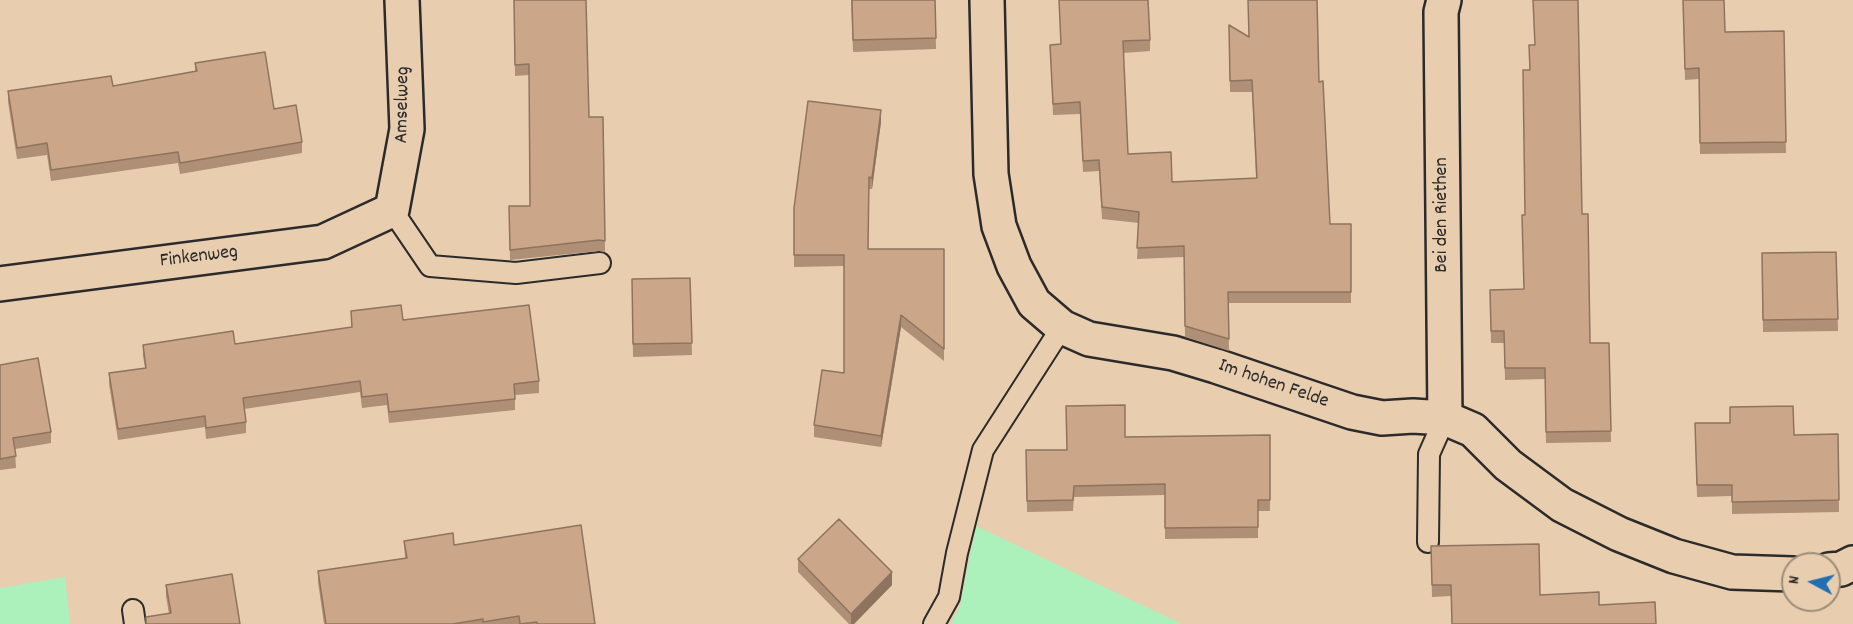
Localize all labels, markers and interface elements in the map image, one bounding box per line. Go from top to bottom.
street label: Amselweg [391,66,417,144]
street label: Bei den Riethen [1431,157,1455,273]
street label: Finkenweg [159,241,239,275]
street label: Im hohen Felde [1215,355,1331,415]
north arrow [1781,552,1841,612]
text: N [1783,575,1807,585]

